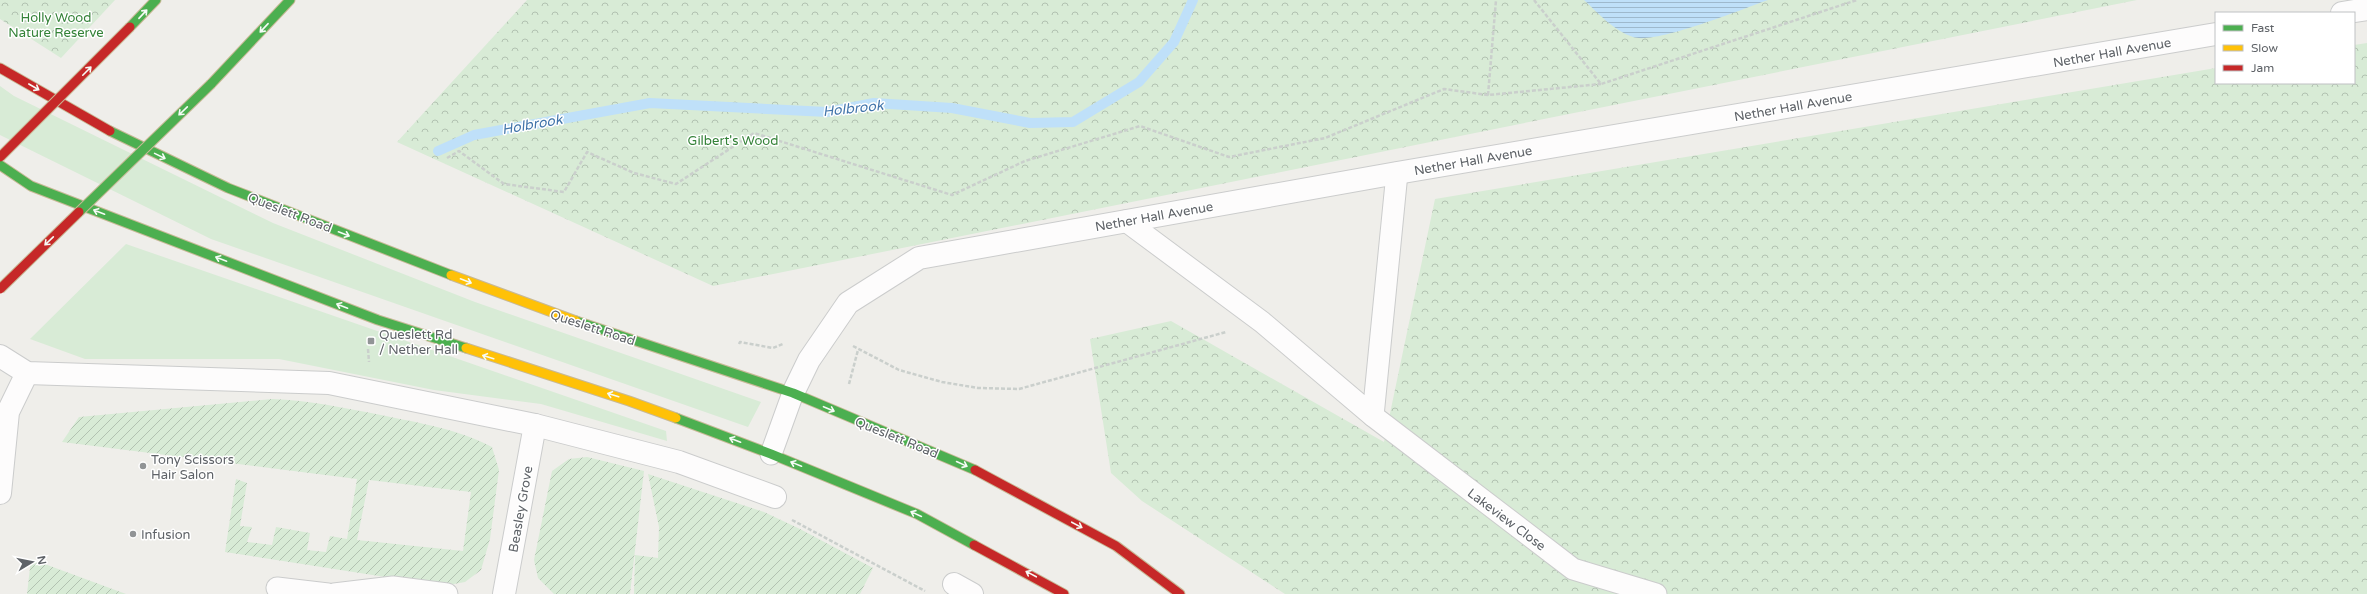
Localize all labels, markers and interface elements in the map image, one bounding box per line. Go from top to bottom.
one-way arrow [138,9,148,19]
park label: Holly Wood Nature Reserve [8,10,104,41]
legend [2215,12,2355,84]
text: Fast [2251,21,2275,35]
one-way arrow [259,23,268,33]
street label: Nether Hall Avenue [2052,35,2173,71]
text: Slow [2251,41,2278,55]
text: Jam [2251,61,2274,75]
one-way arrow [82,66,92,75]
one-way arrow [28,84,40,92]
street label: Nether Hall Avenue [1733,89,1854,125]
water label: Holbrook [822,97,886,120]
one-way arrow [178,107,188,116]
water label: Holbrook [501,111,565,138]
park label: Gilbert's Wood [688,133,778,149]
street label: Nether Hall Avenue [1413,143,1534,179]
one-way arrow [154,153,166,160]
street label: Queslett Road [245,190,334,236]
street label: Nether Hall Avenue [1094,199,1215,235]
one-way arrow [94,208,106,216]
one-way arrow [338,230,350,238]
one-way arrow [44,236,54,246]
one-way arrow [215,255,227,263]
one-way arrow [459,277,471,285]
one-way arrow [336,302,348,310]
street label: Queslett Road [548,307,637,349]
place label: Queslett Rd / Nether Hall [379,327,458,358]
marker: Queslett Rd / Nether Hall [366,336,376,346]
one-way arrow [483,352,495,360]
one-way arrow [607,391,619,399]
one-way arrow [822,406,834,413]
street label: Queslett Road [853,414,941,462]
one-way arrow [729,436,741,444]
place label: Tony Scissors Hair Salon [151,452,234,483]
one-way arrow [790,459,802,467]
marker: Tony Scissors Hair Salon [138,461,148,471]
one-way arrow [956,461,968,468]
street label: Beasley Grove [506,465,536,554]
street label: Lakeview Close [1464,485,1549,554]
one-way arrow [910,510,922,517]
one-way arrow [1070,522,1082,529]
place label: Infusion [141,527,191,543]
marker: Infusion [128,529,138,539]
north arrow [12,542,52,582]
text: N [34,555,49,566]
one-way arrow [1025,570,1037,578]

